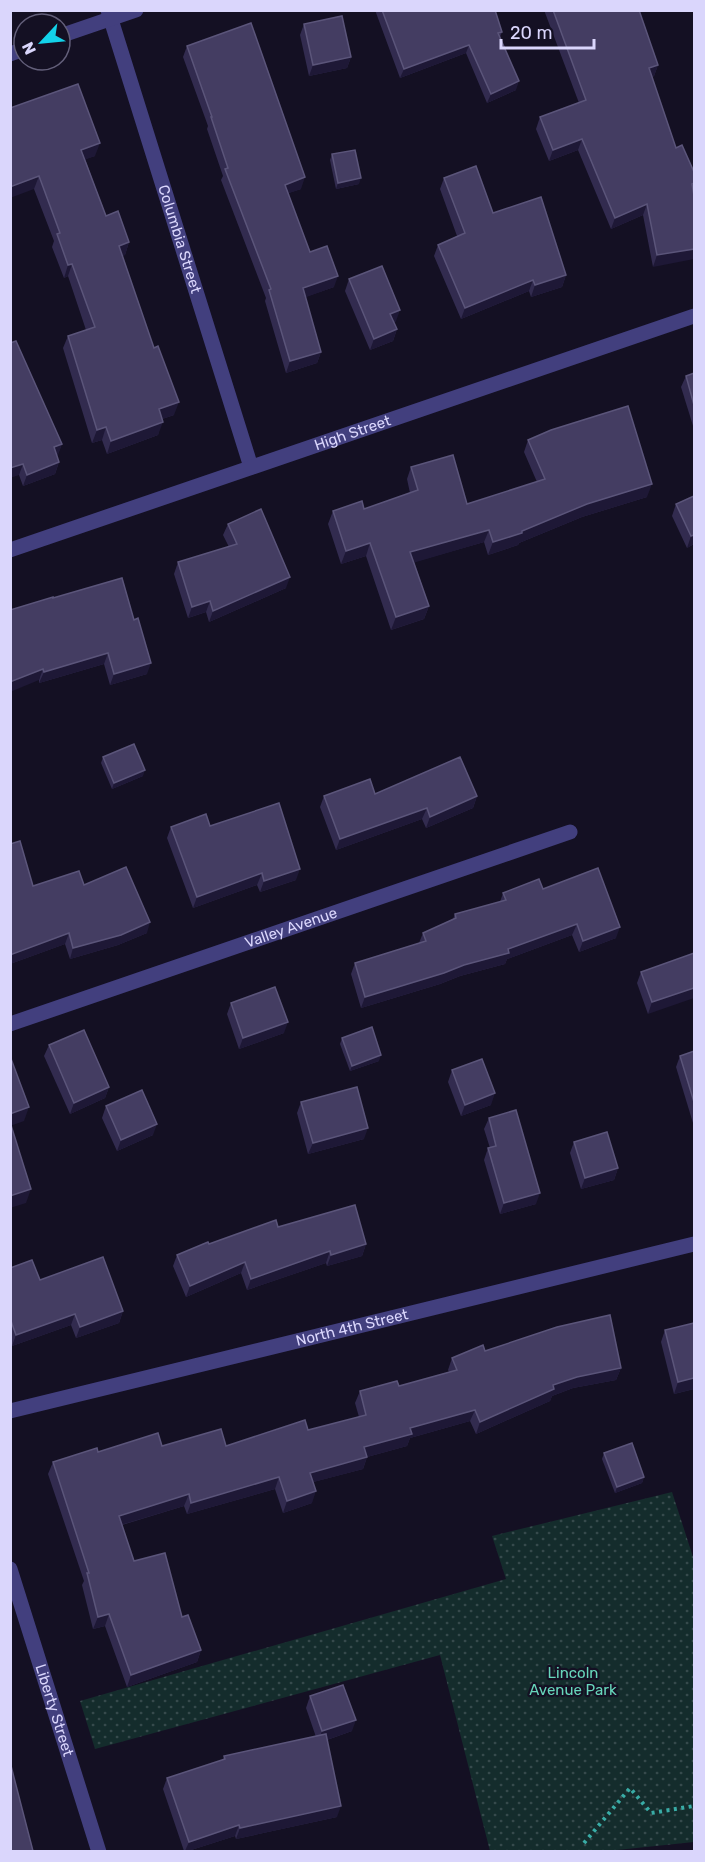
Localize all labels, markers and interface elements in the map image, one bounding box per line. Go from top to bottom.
north arrow [12,12,72,72]
scale bar [501,12,594,50]
text: 20 m [510,22,552,44]
text: N [18,39,40,58]
street label: Columbia Street [154,183,205,296]
street label: High Street [312,411,393,454]
street label: Valley Avenue [242,904,339,952]
street label: North 4th Street [294,1305,410,1350]
street label: Liberty Street [31,1662,77,1759]
park label: Lincoln Avenue Park [529,1664,617,1699]

